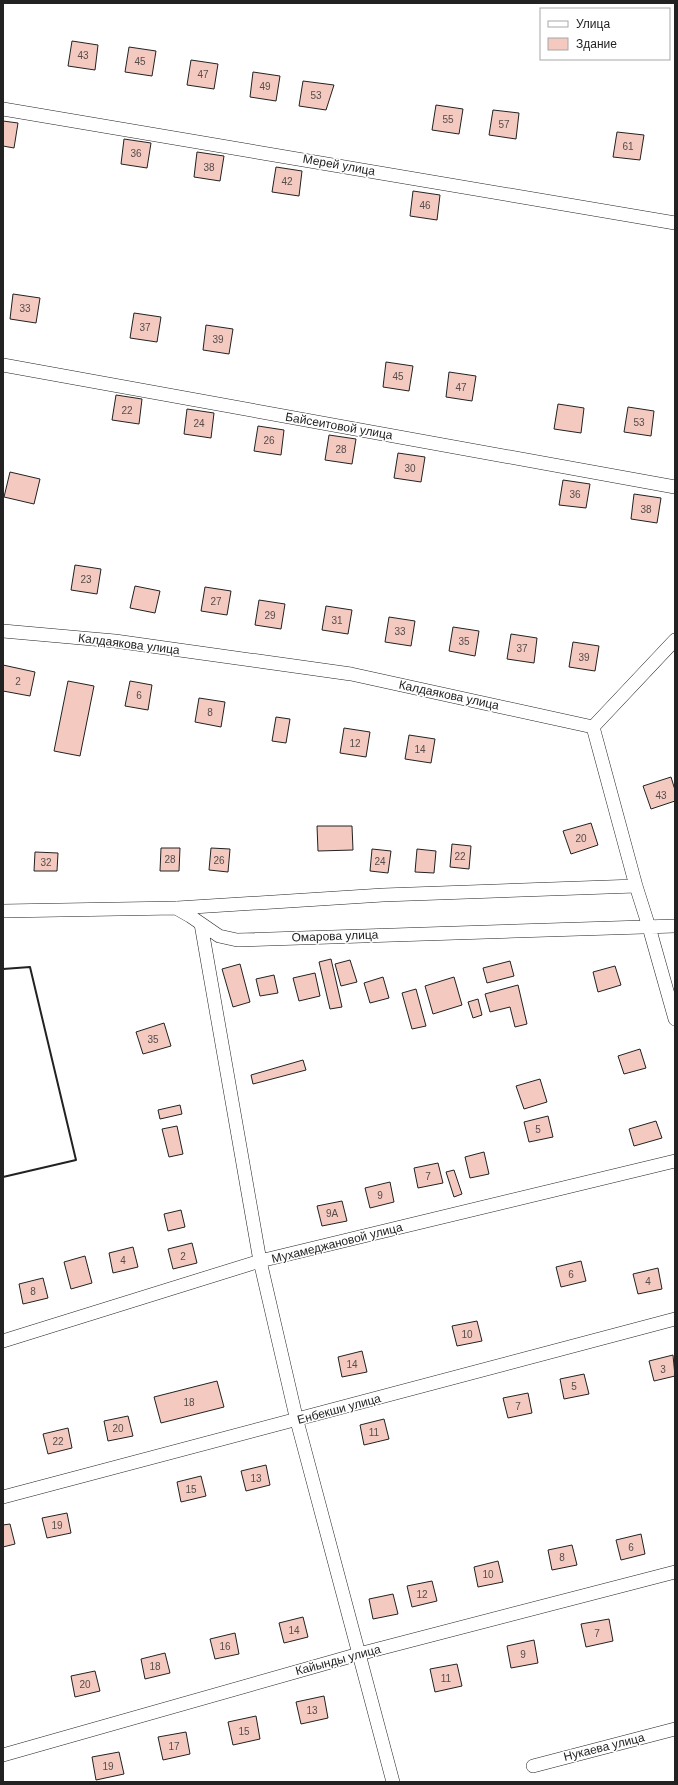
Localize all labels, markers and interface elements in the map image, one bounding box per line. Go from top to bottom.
legend [540,8,670,60]
text: Улица [576,17,610,31]
text: Здание [576,37,617,51]
house number: 43 [77,50,89,61]
house number: 45 [134,56,146,67]
house number: 47 [197,69,209,80]
house number: 49 [259,81,271,92]
house number: 53 [310,90,322,101]
house number: 55 [442,114,454,125]
house number: 57 [498,119,510,130]
house number: 61 [622,141,634,152]
house number: 36 [130,148,142,159]
street label: Мерей улица [302,152,377,178]
house number: 38 [203,162,215,173]
house number: 42 [281,176,293,187]
house number: 46 [419,200,431,211]
house number: 33 [19,303,31,314]
house number: 37 [139,322,151,333]
house number: 39 [212,334,224,345]
house number: 45 [392,371,404,382]
house number: 47 [455,382,467,393]
house number: 22 [121,405,133,416]
street label: Байсеитовой улица [284,410,394,442]
house number: 53 [633,417,645,428]
house number: 24 [193,418,205,429]
house number: 26 [263,435,275,446]
house number: 28 [335,444,347,455]
house number: 30 [404,463,416,474]
house number: 36 [569,489,581,500]
house number: 38 [640,504,652,515]
house number: 23 [80,574,92,585]
house number: 27 [210,596,222,607]
house number: 29 [264,610,276,621]
house number: 31 [331,615,343,626]
house number: 33 [394,626,406,637]
street label: Калдаякова улица [77,631,181,657]
house number: 35 [458,636,470,647]
house number: 37 [516,643,528,654]
house number: 39 [578,652,590,663]
house number: 2 [15,676,21,687]
street label: Калдаякова улица [398,678,501,713]
house number: 6 [136,690,142,701]
house number: 8 [207,707,213,718]
house number: 12 [349,738,361,749]
house number: 14 [414,744,426,755]
house number: 43 [655,790,667,801]
house number: 20 [575,833,587,844]
house number: 22 [454,851,466,862]
house number: 28 [164,854,176,865]
house number: 26 [213,855,225,866]
house number: 24 [374,856,386,867]
house number: 32 [40,857,52,868]
street label: Омарова улица [291,927,379,945]
house number: 35 [147,1034,159,1045]
house number: 5 [535,1124,541,1135]
house number: 7 [425,1171,431,1182]
house number: 9 [377,1190,383,1201]
house number: 9А [326,1208,338,1219]
street label: Мухамеджановой улица [270,1220,404,1266]
house number: 2 [180,1251,186,1262]
house number: 4 [120,1255,126,1266]
house number: 6 [568,1269,574,1280]
house number: 4 [645,1276,651,1287]
house number: 8 [30,1286,36,1297]
house number: 10 [461,1329,473,1340]
house number: 14 [346,1359,358,1370]
house number: 3 [660,1364,666,1375]
house number: 5 [571,1381,577,1392]
street label: Енбекши улица [296,1391,383,1427]
house number: 18 [183,1397,195,1408]
house number: 7 [515,1401,521,1412]
house number: 20 [112,1423,124,1434]
house number: 11 [369,1427,380,1438]
house number: 22 [52,1436,64,1447]
house number: 13 [250,1473,262,1484]
house number: 15 [185,1484,197,1495]
house number: 19 [51,1520,63,1531]
house number: 6 [628,1542,634,1553]
house number: 8 [559,1552,565,1563]
house number: 10 [482,1569,494,1580]
house number: 12 [416,1589,428,1600]
house number: 14 [288,1625,300,1636]
house number: 7 [594,1628,600,1639]
house number: 16 [219,1641,231,1652]
street label: Кайынды улица [294,1642,382,1678]
house number: 9 [520,1649,526,1660]
house number: 18 [149,1661,161,1672]
house number: 11 [441,1673,452,1684]
house number: 20 [79,1679,91,1690]
house number: 13 [306,1705,318,1716]
house number: 15 [238,1726,250,1737]
street label: Нукаева улица [562,1730,646,1764]
house number: 17 [168,1741,180,1752]
house number: 19 [102,1761,114,1772]

